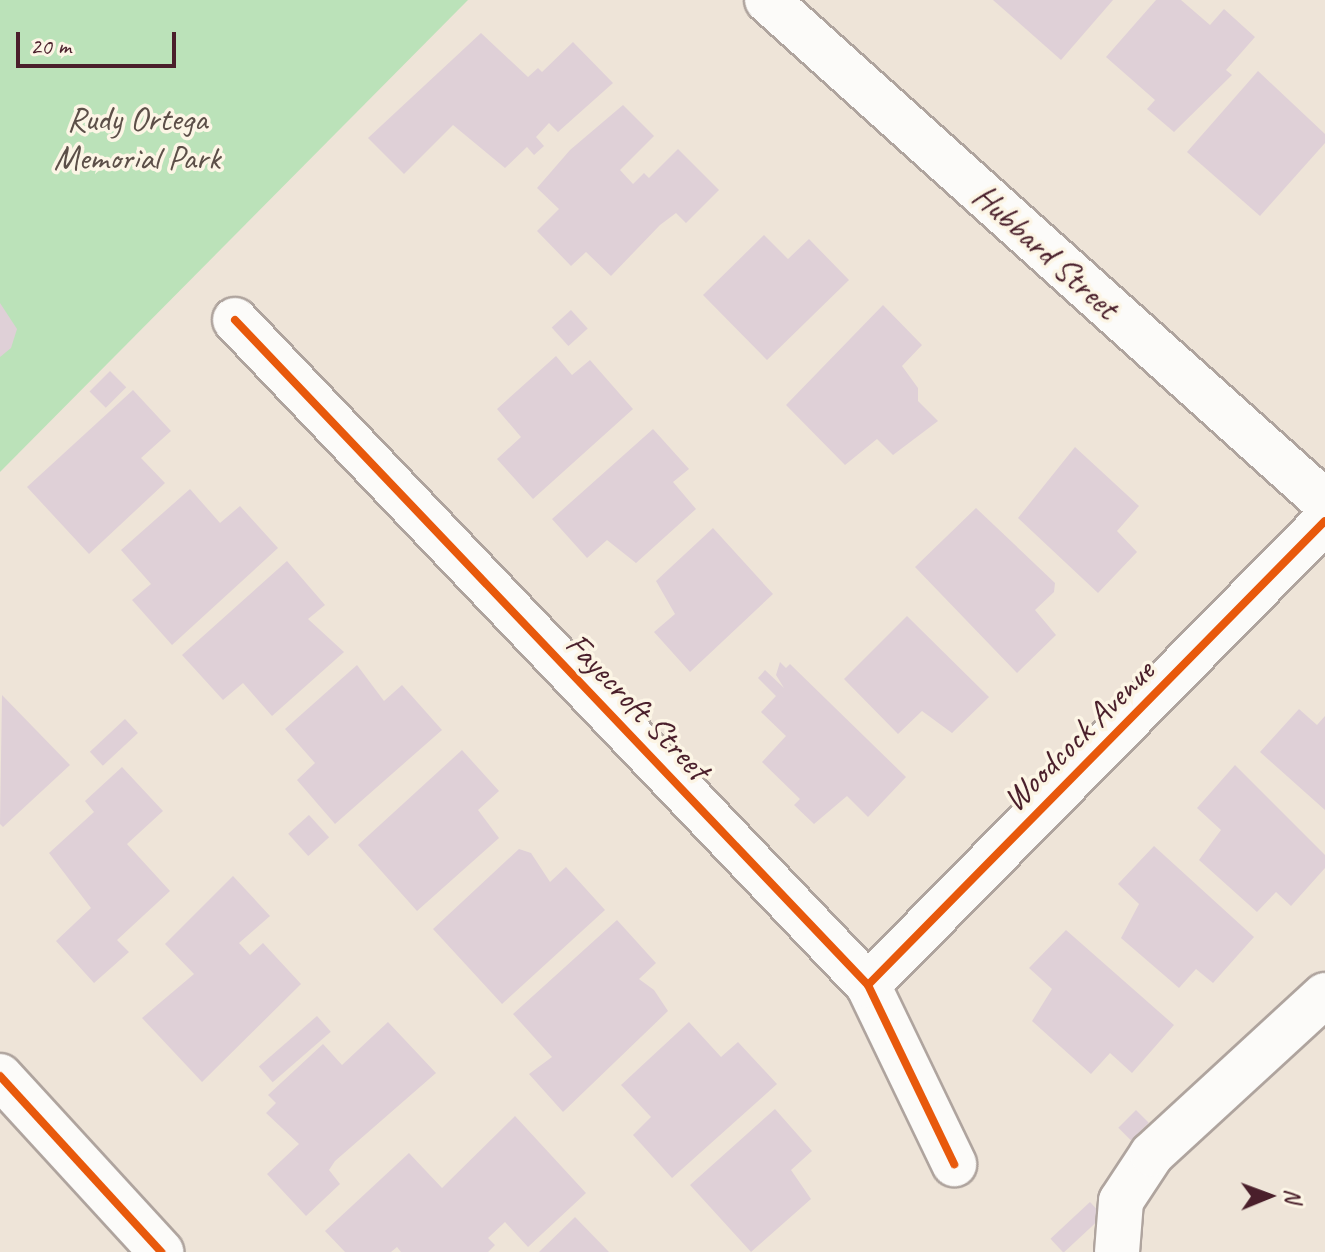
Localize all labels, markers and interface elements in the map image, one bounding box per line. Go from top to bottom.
scale bar [20,16,180,66]
text: 20 m [30,31,71,61]
park label: Rudy Ortega Memorial Park [53,98,221,178]
street label: Hubbard Street [965,175,1127,327]
street label: Fayecroft Street [558,624,718,788]
street label: Woodcock Avenue [994,651,1162,819]
north arrow [1229,1156,1309,1236]
text: N [1279,1189,1307,1203]

